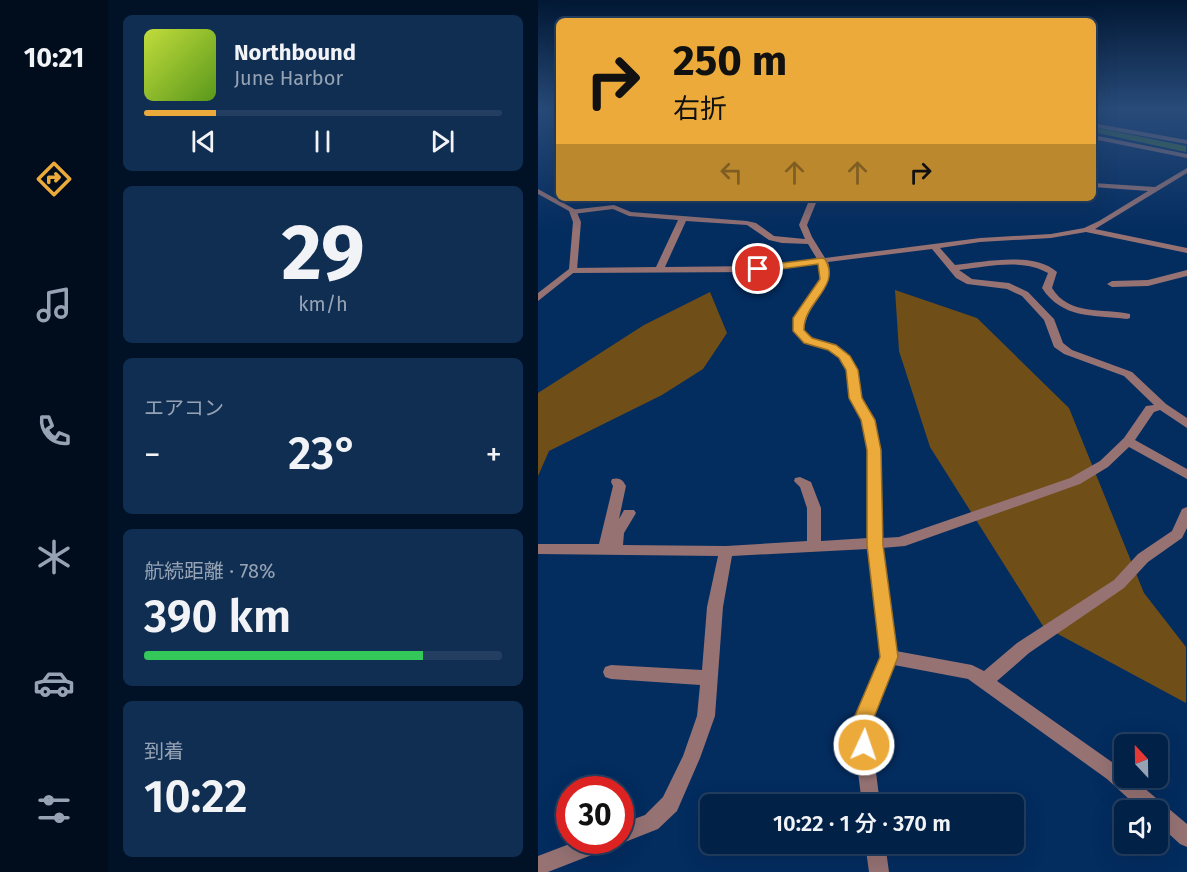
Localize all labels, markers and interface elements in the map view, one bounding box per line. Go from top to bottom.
text: 250 m [673,36,787,86]
text: Northbound [234,39,356,66]
text: 10:21 [24,42,84,74]
icon: right [574,42,652,120]
text: June Harbor [234,66,343,90]
text: 右折 [673,93,727,125]
icon: previous [187,125,220,158]
icon: pause [306,125,339,158]
icon: next [426,125,459,158]
icon: left [715,156,748,189]
icon: ahead [778,156,811,189]
icon: ahead [841,156,874,189]
icon: right [904,156,937,189]
icon: directions [33,158,75,200]
text: 29 [281,206,365,300]
pin [732,243,783,294]
icon: arrive [741,252,774,285]
icon: music [33,284,75,326]
text: km/h [298,292,348,316]
text: エアコン [144,396,224,420]
icon: phone [33,410,75,452]
text: 23° [288,427,358,481]
text: − [144,435,161,475]
text: + [486,435,502,475]
icon: climate [33,536,75,578]
text: 航続距離 · 78% [144,559,275,583]
text: 390 km [144,590,291,644]
icon: car [33,662,75,704]
position arrow [832,713,896,777]
north arrow [1114,734,1168,788]
map controls [1114,734,1168,854]
text: 到着 [144,739,184,763]
text: 10:22 [144,770,247,824]
speed limit sign: 30 [556,776,634,854]
icon: filters [33,788,75,830]
button: sound [1114,800,1168,854]
text: 10:22 · 1 分 · 370 m [773,810,951,837]

